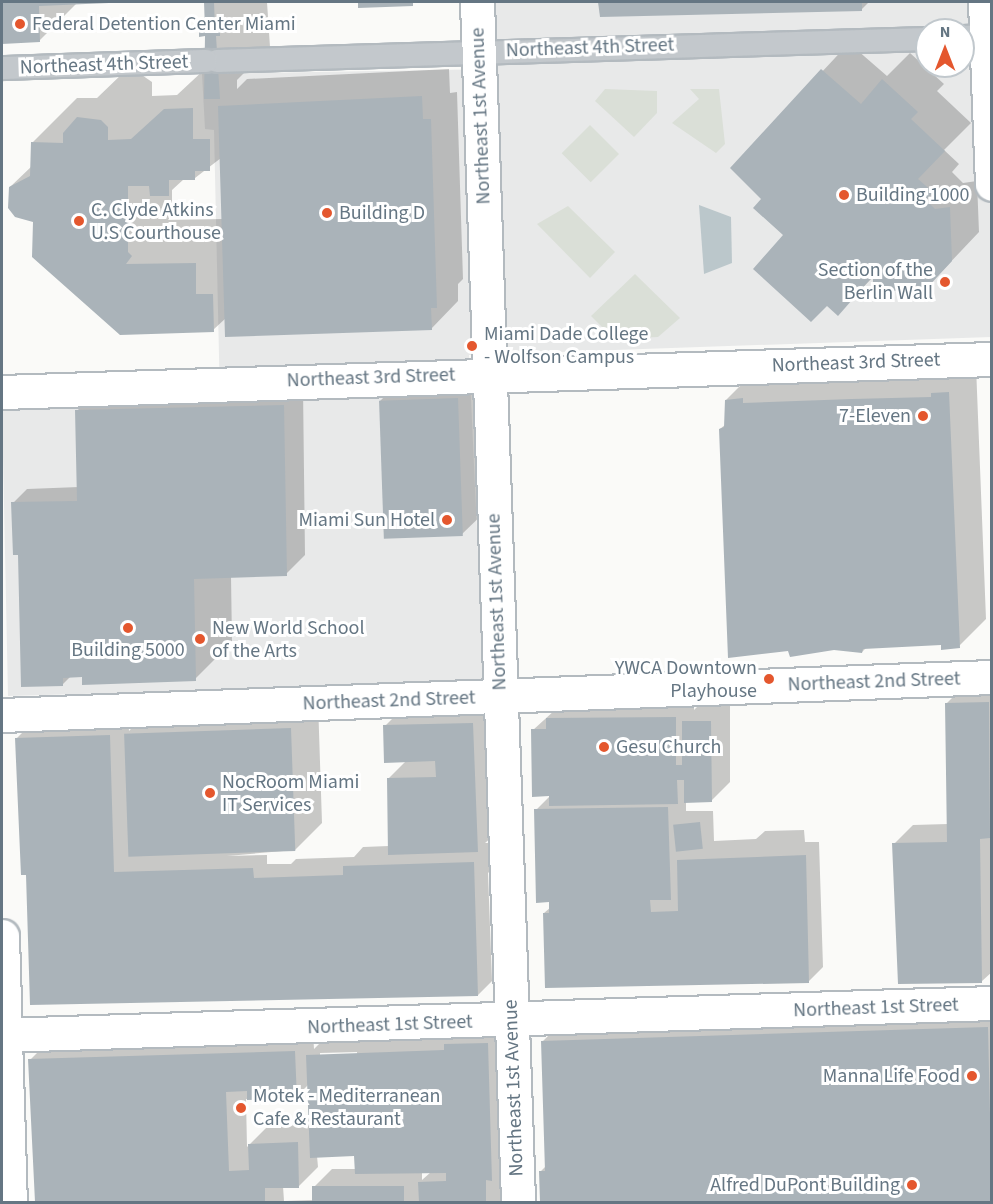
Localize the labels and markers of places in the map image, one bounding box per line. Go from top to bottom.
place label: Federal Detention Center Miami [32,12,296,36]
marker: Federal Detention Center Miami [13,17,27,31]
place label: Building 1000 [856,183,969,207]
marker: Building 1000 [837,188,851,202]
place label: C. Clyde Atkins U.S Courthouse [91,198,221,245]
place label: Building D [339,201,425,225]
marker: Building D [320,206,334,220]
marker: C. Clyde Atkins U.S Courthouse [72,214,86,228]
place label: Section of the Berlin Wall [818,258,933,305]
marker: Section of the Berlin Wall [938,275,952,289]
place label: Miami Dade College - Wolfson Campus [484,322,648,369]
marker: Miami Dade College - Wolfson Campus [465,339,479,353]
place label: 7-Eleven [839,404,911,428]
marker: 7-Eleven [916,409,930,423]
place label: Miami Sun Hotel [298,508,435,532]
marker: Miami Sun Hotel [440,513,454,527]
place label: New World School of the Arts [212,616,365,663]
marker: Building 5000 [121,621,135,635]
marker: New World School of the Arts [193,632,207,646]
place label: Building 5000 [71,638,185,662]
place label: YWCA Downtown Playhouse [615,656,757,703]
marker: YWCA Downtown Playhouse [762,672,776,686]
place label: Gesu Church [616,735,721,759]
marker: Gesu Church [597,740,611,754]
place label: NocRoom Miami IT Services [222,770,359,817]
marker: NocRoom Miami IT Services [203,786,217,800]
place label: Manna Life Food [823,1064,960,1088]
marker: Manna Life Food [965,1069,979,1083]
place label: Motek - Mediterranean Cafe & Restaurant [253,1084,441,1131]
marker: Motek - Mediterranean Cafe & Restaurant [234,1101,248,1115]
place label: Alfred DuPont Building [710,1173,900,1197]
marker: Alfred DuPont Building [905,1178,919,1192]

